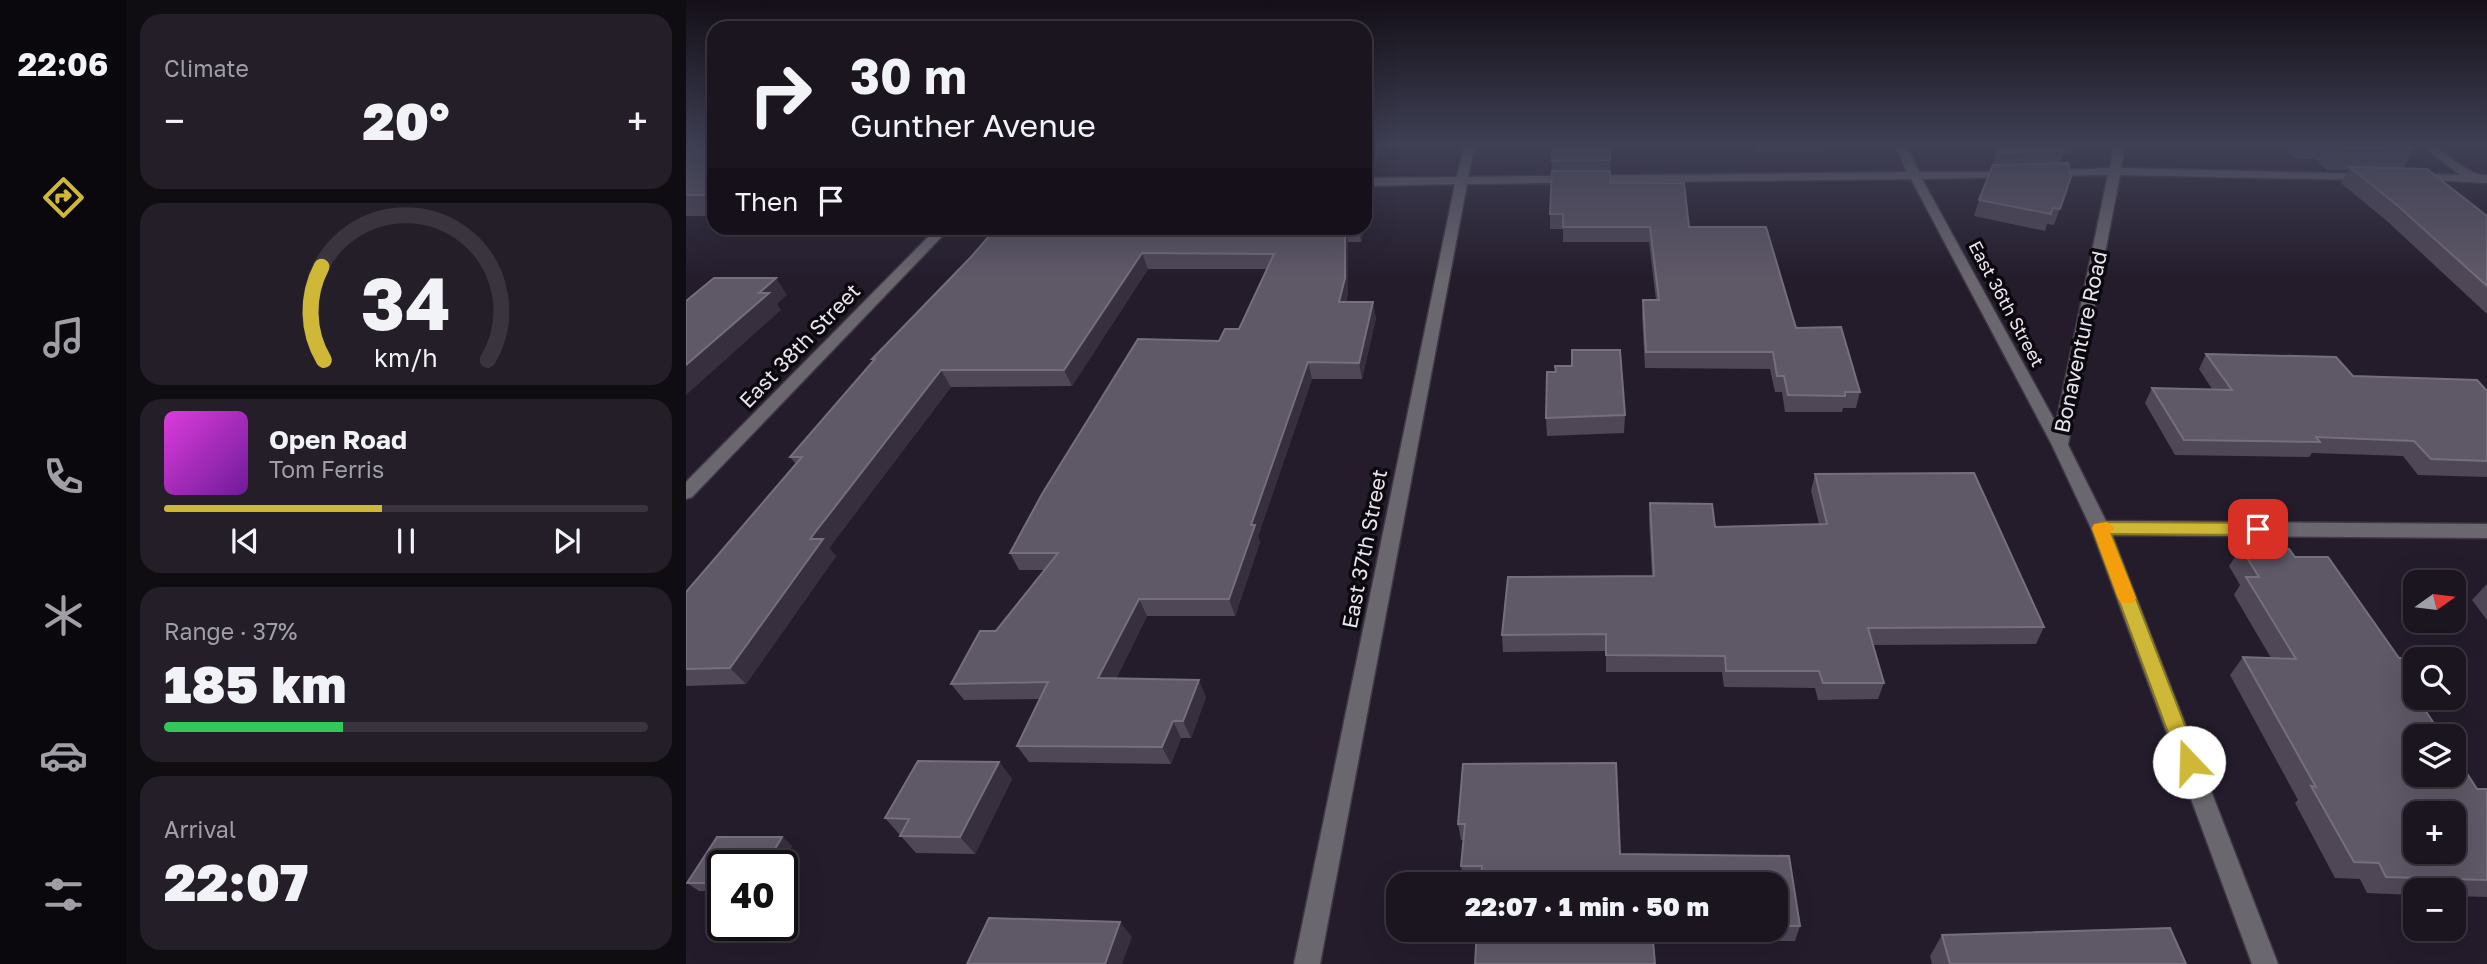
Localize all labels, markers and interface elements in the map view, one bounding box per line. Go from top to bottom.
text: 22:06 [18,45,108,83]
text: 30 m [850,46,967,105]
icon: right [735,49,826,140]
text: Climate [164,54,249,82]
text: 20° [363,89,449,151]
text: − [164,98,185,143]
text: + [627,98,648,143]
text: Gunther Avenue [850,106,1096,144]
icon: directions [39,173,88,222]
icon: arrive [812,182,850,220]
text: Then [735,186,798,217]
street label: East 36th Street [1964,237,2049,370]
street label: Bonaventure Road [2048,248,2112,435]
text: 34 [361,259,451,346]
street label: East 38th Street [733,278,865,413]
icon: music [39,313,88,362]
text: km/h [374,341,438,372]
text: Open Road [269,424,407,455]
icon: phone [39,452,88,501]
text: Tom Ferris [269,455,384,483]
street label: East 37th Street [1336,467,1392,631]
pin [2228,499,2288,559]
icon: arrive [2239,510,2277,548]
icon: previous [226,522,264,560]
icon: pause [387,522,425,560]
icon: next [548,522,586,560]
north arrow [2403,570,2466,634]
map controls [2403,570,2466,941]
icon: climate [39,591,88,640]
text: Range · 37% [164,617,297,645]
button: search [2403,647,2466,710]
text: 185 km [164,652,347,714]
button: layers [2403,724,2466,787]
position arrow [2152,725,2226,799]
icon: car [39,731,88,780]
button: + [2403,801,2466,864]
text: Arrival [164,815,236,843]
text: 22:07 [164,850,308,912]
speed limit sign: 40 [707,850,798,941]
icon: filters [39,870,88,919]
button: − [2403,878,2466,941]
text: 22:07 · 1 min · 50 m [1465,891,1709,922]

